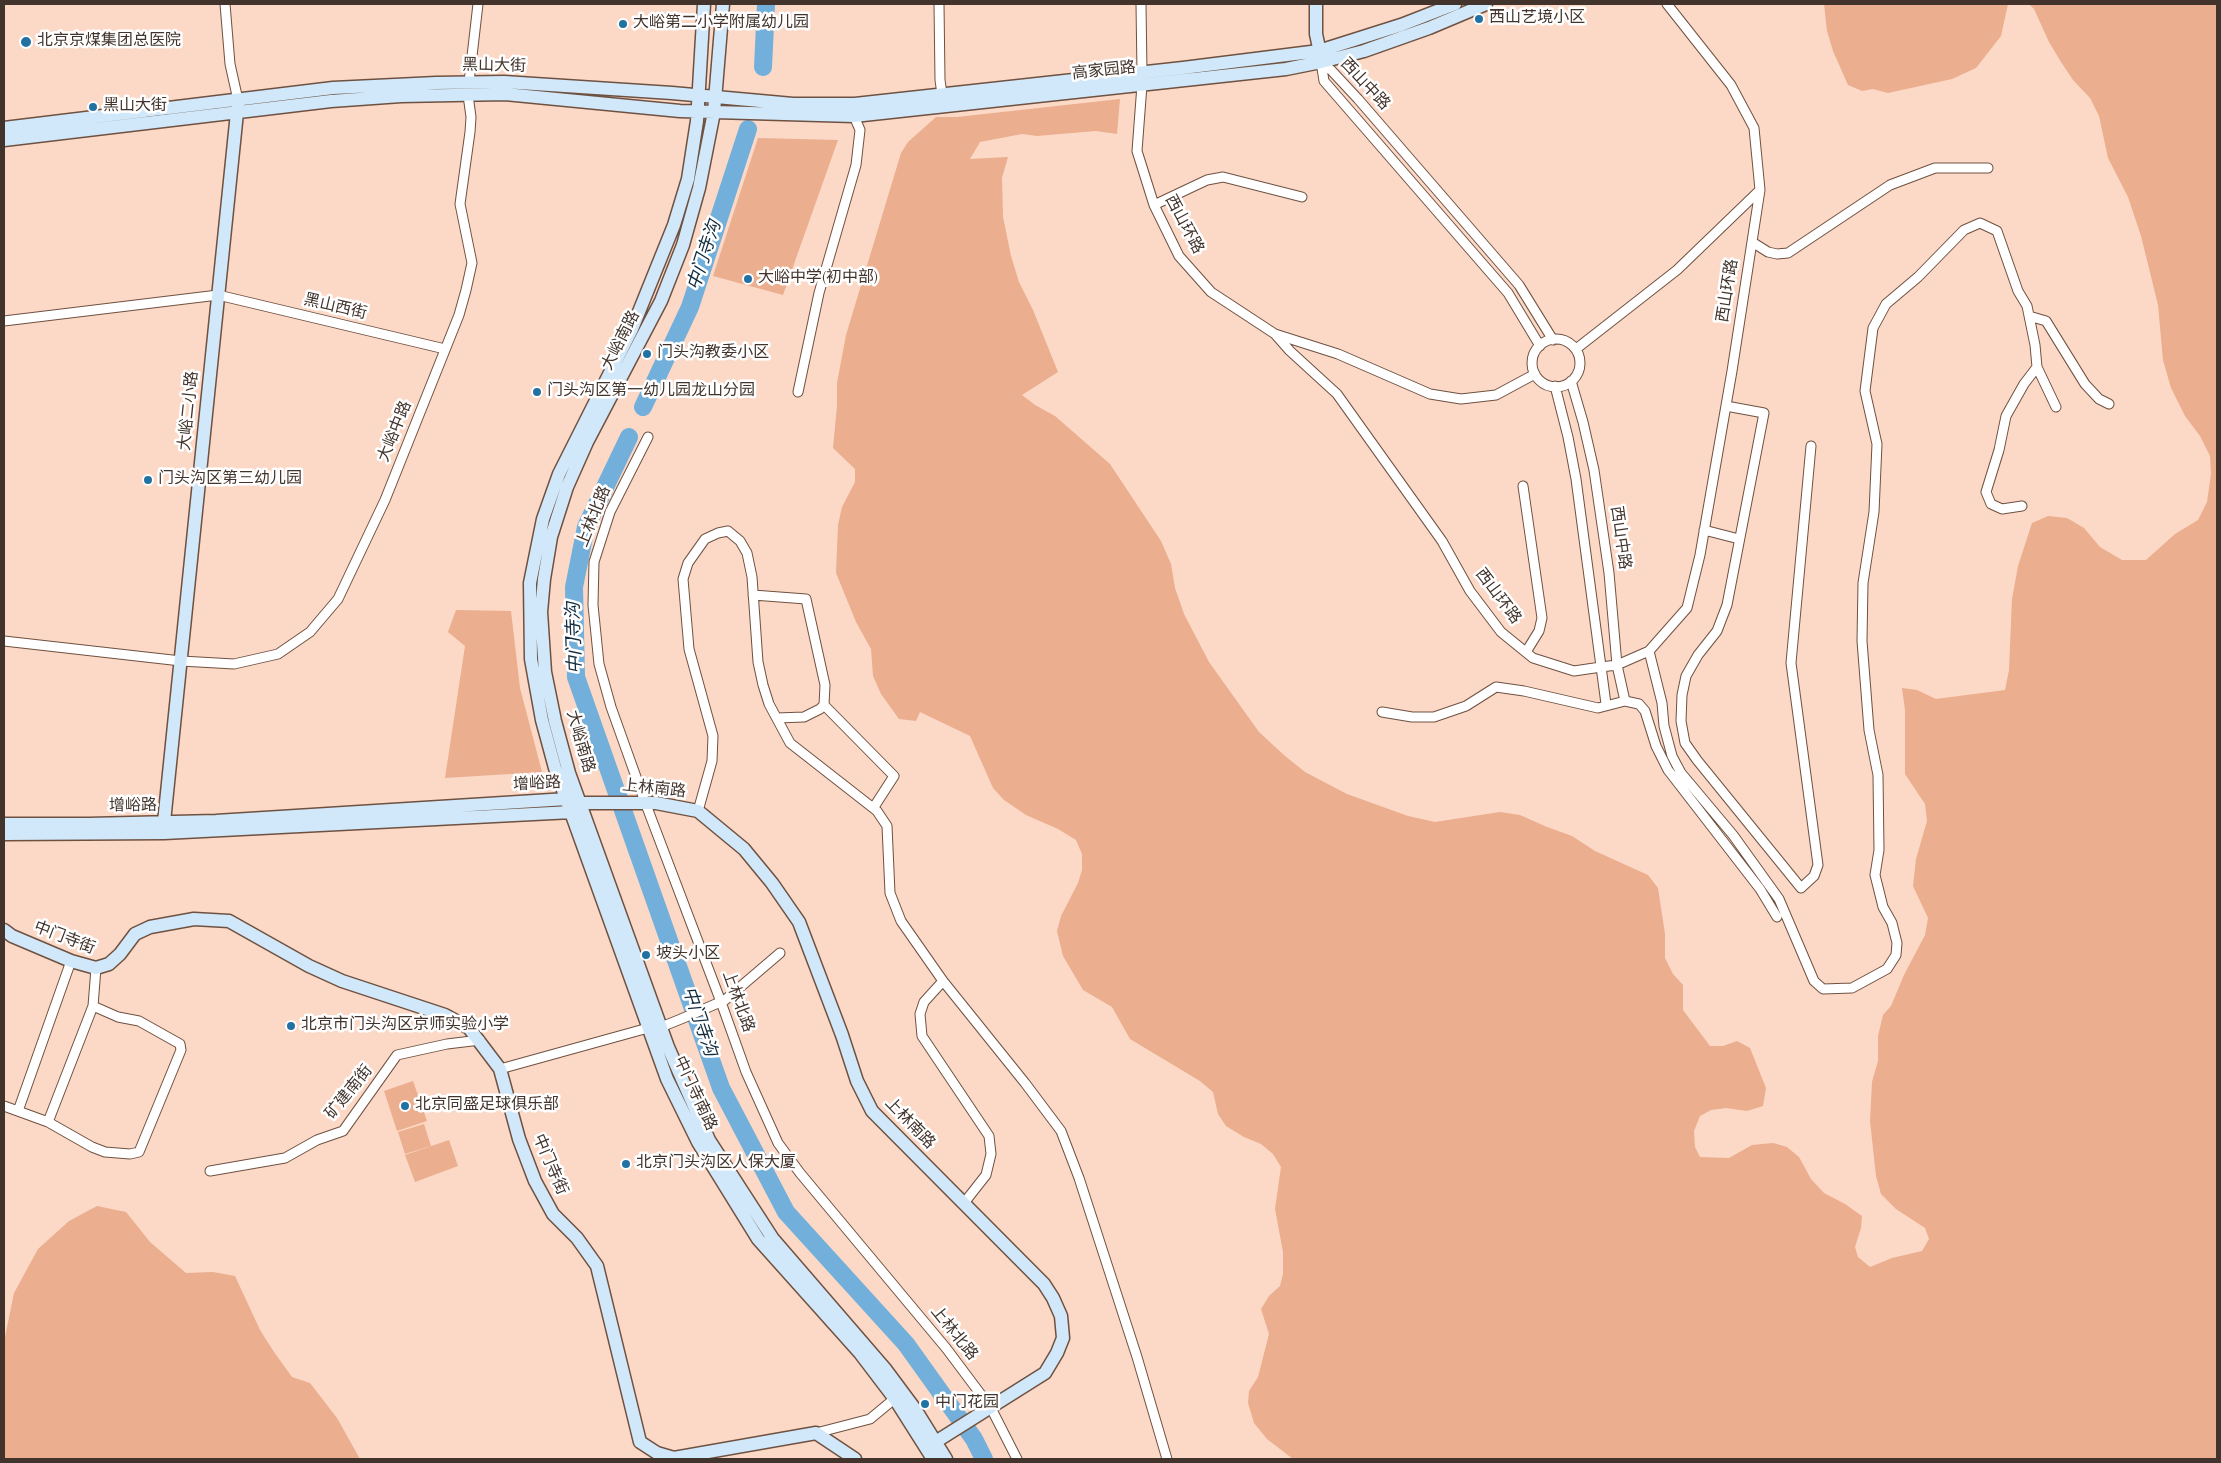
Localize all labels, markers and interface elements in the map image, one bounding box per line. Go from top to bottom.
place label: 西山艺境小区 [1489,9,1585,29]
marker: 西山艺境小区 [1473,13,1485,25]
place label: 大峪第二小学附属幼儿园 [633,14,809,34]
marker: 大峪第二小学附属幼儿园 [617,18,629,30]
place label: 北京京煤集团总医院 [37,32,181,52]
marker: 北京京煤集团总医院 [19,35,33,49]
street label: 西山中路 [1335,55,1393,115]
street label: 黑山大街 [462,57,526,77]
street label: 高家园路 [1071,59,1137,85]
place label: 黑山大街 [103,97,167,117]
marker: 黑山大街 [87,101,99,113]
street label: 西山环路 [1160,192,1206,258]
water label: 中门寺沟 [685,218,727,294]
street label: 西山环路 [1715,258,1743,324]
place label: 大峪中学(初中部) [758,269,878,289]
marker: 大峪中学(初中部) [742,273,754,285]
street label: 黑山西街 [302,291,368,325]
street label: 大峪南路 [599,308,645,374]
place label: 门头沟教委小区 [657,344,769,364]
marker: 门头沟教委小区 [641,348,653,360]
street label: 大峪二小路 [176,370,204,452]
place label: 门头沟区第一幼儿园龙山分园 [547,382,755,402]
marker: 门头沟区第一幼儿园龙山分园 [531,386,543,398]
street label: 大峪中路 [375,399,417,465]
place label: 门头沟区第三幼儿园 [158,470,302,490]
marker: 门头沟区第三幼儿园 [142,474,154,486]
street label: 上林北路 [574,484,616,550]
street label: 西山中路 [1605,505,1633,571]
street label: 西山环路 [1470,566,1524,628]
water label: 中门寺沟 [564,602,588,674]
street label: 大峪南路 [561,709,597,775]
street label: 增峪路 [513,774,561,796]
street label: 上林南路 [621,777,687,803]
street label: 增峪路 [109,797,157,817]
street label: 中门寺街 [31,919,97,959]
place label: 坡头小区 [656,945,720,965]
marker: 坡头小区 [640,949,652,961]
street label: 上林北路 [717,969,757,1035]
water label: 中门寺沟 [676,984,720,1060]
place label: 北京市门头沟区京师实验小学 [301,1016,509,1036]
marker: 北京市门头沟区京师实验小学 [285,1020,297,1032]
street label: 中门寺南路 [668,1054,720,1134]
street label: 矿建南街 [322,1062,378,1124]
street label: 上林南路 [880,1094,938,1154]
place label: 北京同盛足球俱乐部 [415,1096,559,1116]
marker: 北京同盛足球俱乐部 [399,1100,411,1112]
street label: 中门寺街 [528,1132,570,1198]
place label: 北京门头沟区人保大厦 [636,1154,796,1174]
marker: 北京门头沟区人保大厦 [620,1158,632,1170]
street label: 上林北路 [925,1303,981,1365]
place label: 中门花园 [935,1394,999,1414]
marker: 中门花园 [919,1398,931,1410]

